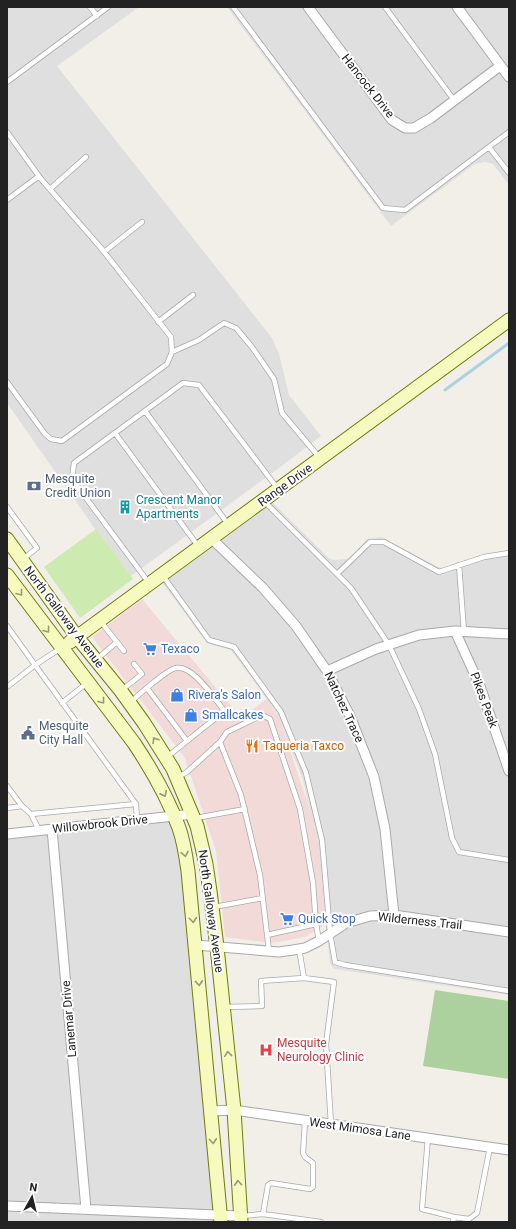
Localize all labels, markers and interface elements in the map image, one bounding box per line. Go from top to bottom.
street label: Hancock Drive [339,51,397,121]
street label: Range Drive [255,461,315,509]
place label: Mesquite Credit Union [45,472,111,500]
bank icon: Mesquite Credit Union [26,478,42,494]
place label: Crescent Manor Apartments [136,493,221,521]
building icon: Crescent Manor Apartments [117,499,133,515]
street label: North Galloway Avenue [21,563,107,671]
one-way arrow [15,589,22,596]
one-way arrow [43,625,50,632]
supermarket icon: Texaco [142,641,158,657]
place label: Texaco [161,642,200,656]
street label: Natchez Trace [321,669,367,745]
street label: Pikes Peak [467,670,501,731]
shop icon: Rivera's Salon [169,687,185,703]
place label: Rivera's Salon [188,688,261,702]
one-way arrow [98,696,105,703]
shop icon: Smallcakes [183,707,199,723]
place label: Smallcakes [202,708,263,722]
place label: Mesquite City Hall [39,719,89,747]
public building icon: Mesquite City Hall [20,725,36,741]
one-way arrow [152,737,160,744]
restaurant icon: Taqueria Taxco [244,738,260,754]
place label: Taqueria Taxco [263,739,344,753]
one-way arrow [159,790,167,797]
street label: Willowbrook Drive [52,812,148,836]
street label: North Galloway Avenue [195,849,227,973]
one-way arrow [181,851,189,857]
street label: Wilderness Trail [377,910,463,932]
supermarket icon: Quick Stop [279,911,295,927]
place label: Quick Stop [298,912,356,926]
one-way arrow [189,917,198,923]
street label: Lanemar Drive [59,980,79,1058]
one-way arrow [194,980,203,986]
place label: Mesquite Neurology Clinic [277,1036,364,1064]
hospital icon: Mesquite Neurology Clinic [258,1042,274,1058]
one-way arrow [224,1051,233,1057]
street label: West Mimosa Lane [308,1115,412,1143]
one-way arrow [209,1138,218,1144]
north arrow [12,1177,52,1217]
one-way arrow [234,1180,243,1186]
text: N [29,1181,38,1195]

